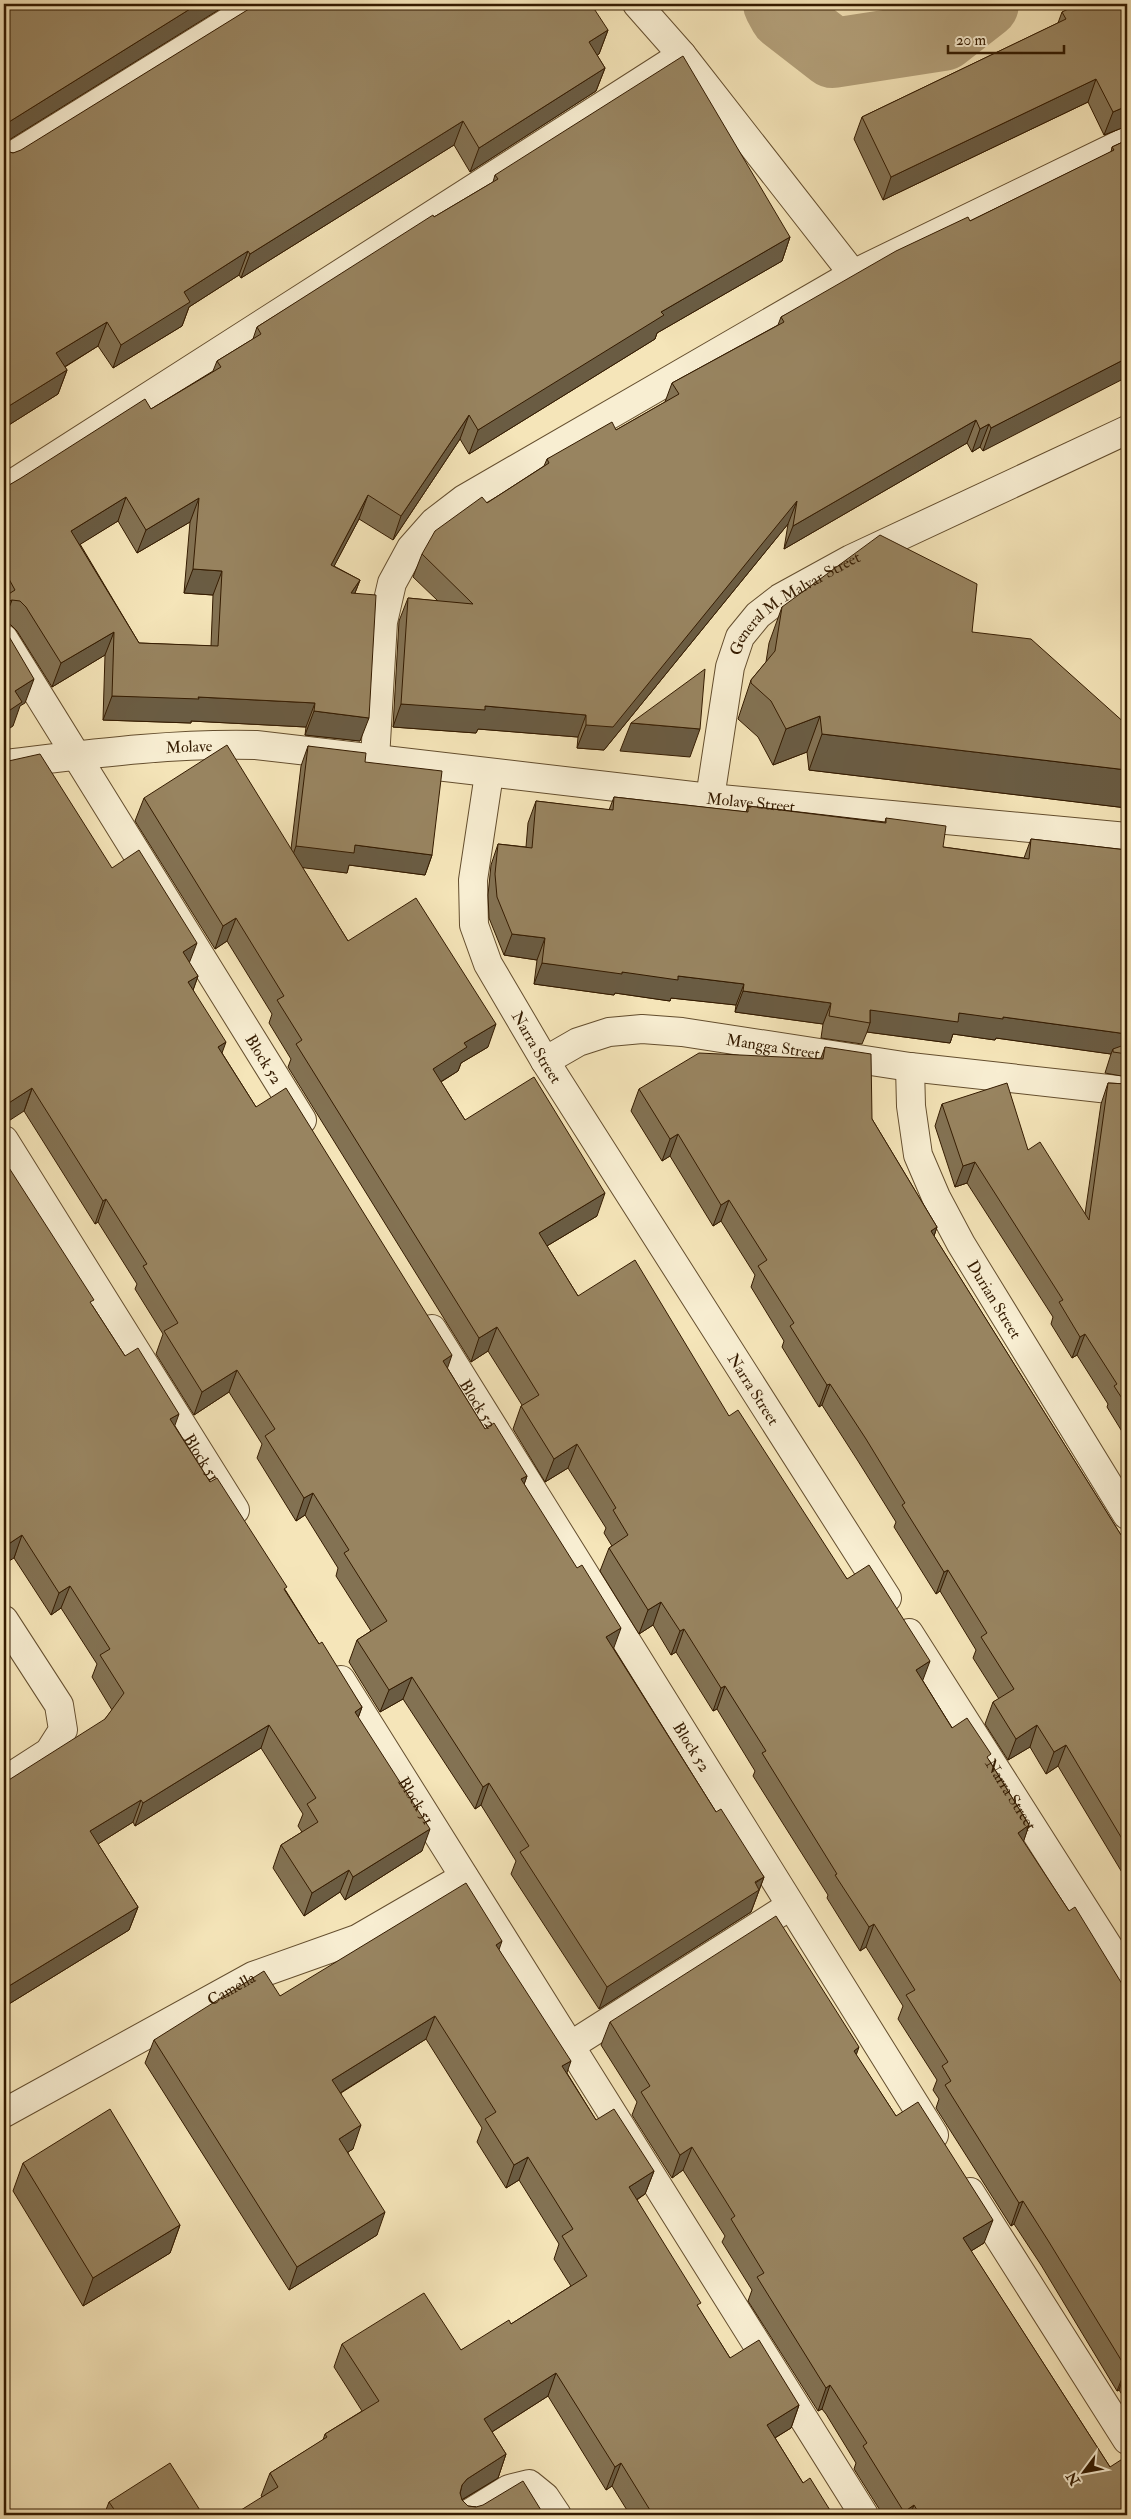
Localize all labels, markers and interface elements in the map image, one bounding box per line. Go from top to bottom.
scale bar [948,22,1065,54]
text: 20 m [956,31,986,50]
street label: General M. Malvar Street [726,547,864,658]
street label: Molave [165,736,213,758]
street label: Molave Street [706,789,796,817]
street label: Narra Street [507,1008,566,1087]
street label: Mangga Street [725,1030,821,1064]
street label: Block 52 [240,1031,286,1088]
street label: Durian Street [962,1257,1025,1342]
street label: Narra Street [723,1350,783,1429]
street label: Block 52 [455,1376,501,1433]
street label: Block 51 [179,1430,224,1485]
street label: Block 52 [668,1719,714,1776]
street label: Narra Street [980,1755,1041,1834]
street label: Block 51 [393,1773,438,1828]
street label: Camella [204,1968,259,2010]
north arrow [1058,2446,1108,2496]
text: N [1063,2468,1084,2489]

